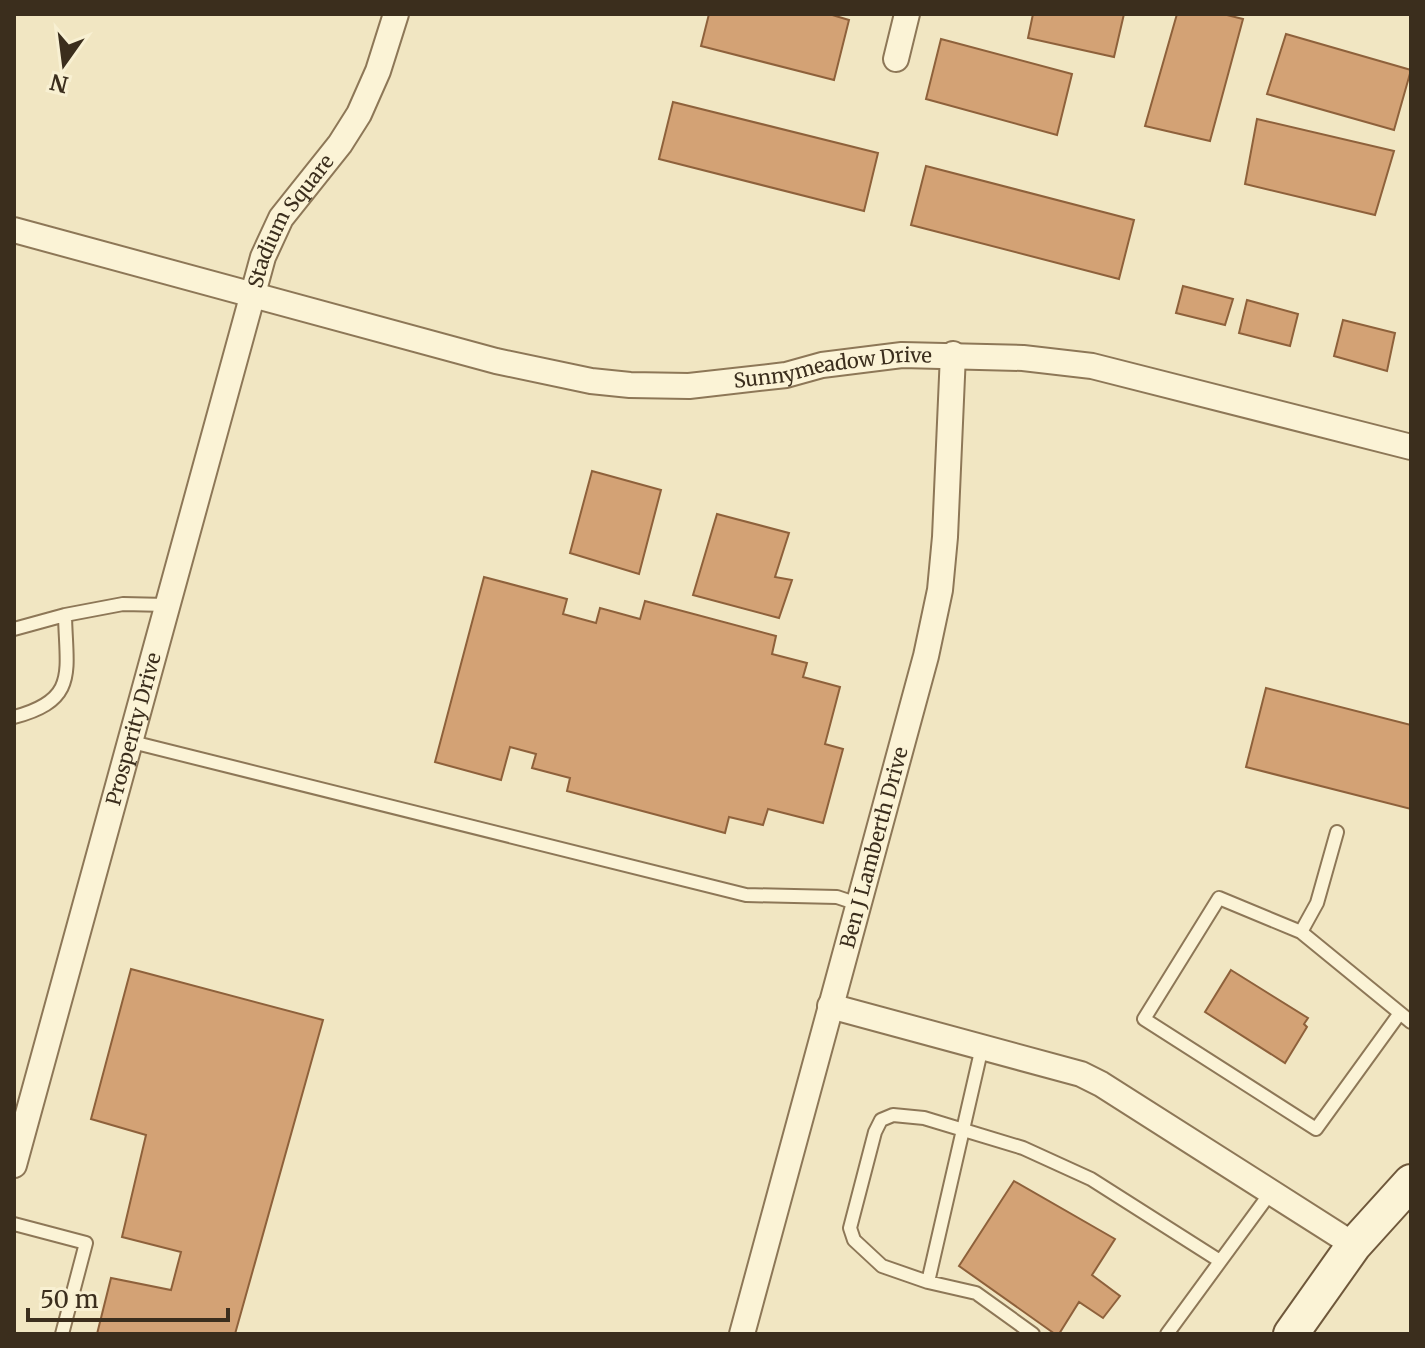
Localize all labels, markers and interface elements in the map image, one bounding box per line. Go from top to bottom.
north arrow [24,24,104,104]
text: N [47,68,71,99]
street label: Stadium Square [242,149,339,291]
street label: Sunnymeadow Drive [732,342,932,393]
street label: Prosperity Drive [100,650,166,808]
street label: Ben J Lamberth Drive [834,744,913,951]
scale bar [28,1272,228,1322]
text: 50 m [40,1284,99,1315]

